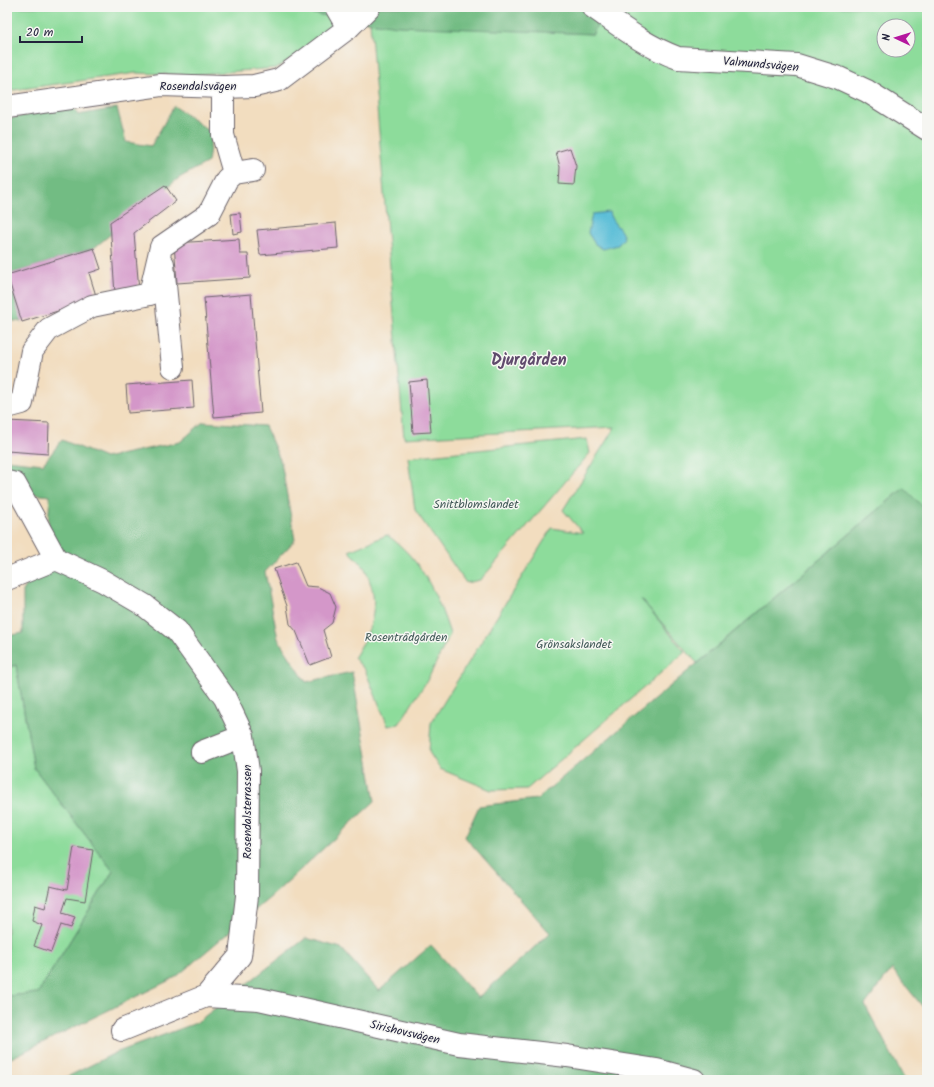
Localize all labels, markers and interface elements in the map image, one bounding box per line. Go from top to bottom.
scale bar [20,18,82,44]
north arrow [876,18,916,58]
text: 20 m [26,23,54,42]
text: N [878,33,896,41]
street label: Valmundsvägen [722,52,800,77]
street label: Rosendalsvägen [159,77,237,96]
district label: Djurgården [491,348,567,373]
park label: Snittblomslandet [433,495,519,514]
park label: Rosenträdgården [365,628,447,647]
park label: Grönsakslandet [536,635,612,654]
street label: Rosendalsterrassen [238,765,257,859]
street label: Sirishovsvägen [368,1015,442,1050]

